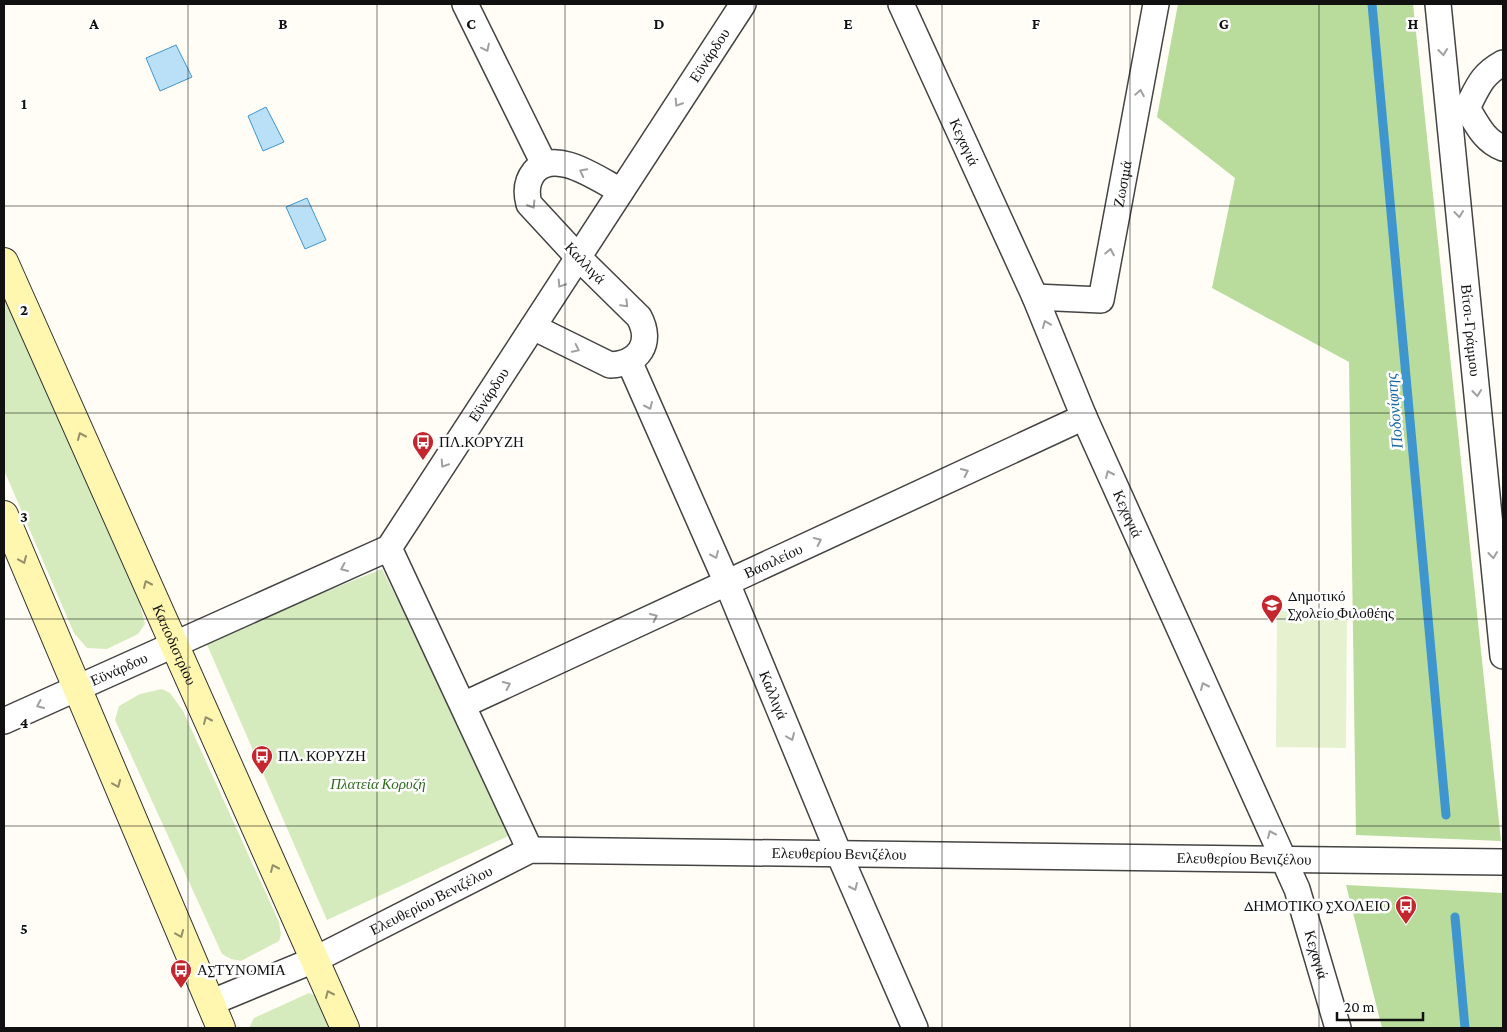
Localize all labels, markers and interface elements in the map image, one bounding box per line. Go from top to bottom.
text: A [88,15,99,32]
text: B [278,15,288,32]
text: C [466,15,476,32]
text: D [653,15,665,32]
text: E [843,15,853,32]
text: F [1032,15,1041,32]
text: G [1219,15,1229,32]
text: H [1408,15,1419,32]
street label: Εϋνάρδου [686,25,733,85]
one-way arrow [480,42,490,51]
one-way arrow [1437,49,1448,57]
one-way arrow [1134,88,1145,97]
text: 1 [21,95,27,112]
one-way arrow [675,98,684,107]
street label: Κεχαγιά [947,116,982,168]
street label: Ζωσιμά [1110,159,1135,209]
one-way arrow [580,168,589,178]
one-way arrow [525,200,535,209]
one-way arrow [1453,210,1464,218]
street label: Καλλιγά [562,239,609,287]
one-way arrow [1104,248,1114,257]
one-way arrow [558,278,567,287]
street label: Βίτσι-Γράμμου [1458,283,1483,377]
one-way arrow [620,298,629,307]
text: 2 [20,301,28,318]
one-way arrow [1041,320,1052,329]
one-way arrow [571,343,580,353]
street label: Εϋνάρδου [465,365,512,425]
water label: Ποδονίφτης [1382,372,1407,450]
one-way arrow [1471,389,1482,397]
one-way arrow [643,401,654,410]
bus stop icon: ΠΛ.ΚΟΡΥΖΗ [411,430,435,461]
one-way arrow [77,432,88,441]
place label: ΠΛ.ΚΟΡΥΖΗ [439,434,524,450]
one-way arrow [441,458,450,467]
one-way arrow [960,468,969,479]
one-way arrow [1105,470,1116,479]
street label: Κεχαγιά [1110,488,1145,540]
text: 3 [20,508,28,525]
one-way arrow [813,536,822,547]
street label: Βασιλείου [742,541,805,582]
one-way arrow [708,550,719,559]
one-way arrow [1487,551,1498,559]
one-way arrow [16,555,27,564]
one-way arrow [340,561,349,572]
one-way arrow [143,580,154,589]
place label: Δημοτικό Σχολείο Φιλοθέης [1288,588,1394,621]
school or university icon: Δημοτικό Σχολείο Φιλοθέης [1260,593,1284,624]
street label: Καποδιστρίου [149,602,199,688]
one-way arrow [649,612,658,623]
street label: Εϋνάρδου [88,650,150,689]
street label: Καλλιγά [756,668,791,722]
one-way arrow [502,681,511,691]
one-way arrow [1200,682,1211,691]
one-way arrow [36,698,45,709]
text: 4 [20,714,29,731]
one-way arrow [203,716,214,725]
one-way arrow [784,732,795,741]
bus stop icon: ΠΛ. ΚΟΡΥΖΗ [250,744,274,775]
place label: ΠΛ. ΚΟΡΥΖΗ [278,748,366,764]
park label: Πλατεία Κορυζή [329,776,426,792]
one-way arrow [111,779,122,788]
one-way arrow [1266,830,1277,839]
street label: Ελευθερίου Βενιζέλου [771,845,907,863]
street label: Ελευθερίου Βενιζέλου [1176,850,1312,868]
street label: Ελευθερίου Βενιζέλου [367,863,495,938]
one-way arrow [269,864,280,873]
one-way arrow [847,882,858,891]
bus stop icon: ΔΗΜΟΤΙΚΟ ΣΧΟΛΕΙΟ [1394,894,1418,925]
place label: ΔΗΜΟΤΙΚΟ ΣΧΟΛΕΙΟ [1244,898,1390,914]
text: 5 [20,920,28,937]
street label: Κεχαγιά [1302,928,1331,981]
one-way arrow [174,929,185,938]
bus stop icon: ΑΣΤΥΝΟΜΙΑ [169,958,193,989]
place label: ΑΣΤΥΝΟΜΙΑ [197,962,286,978]
one-way arrow [325,990,336,999]
scale bar [1337,990,1423,1022]
text: 20 m [1344,999,1375,1015]

